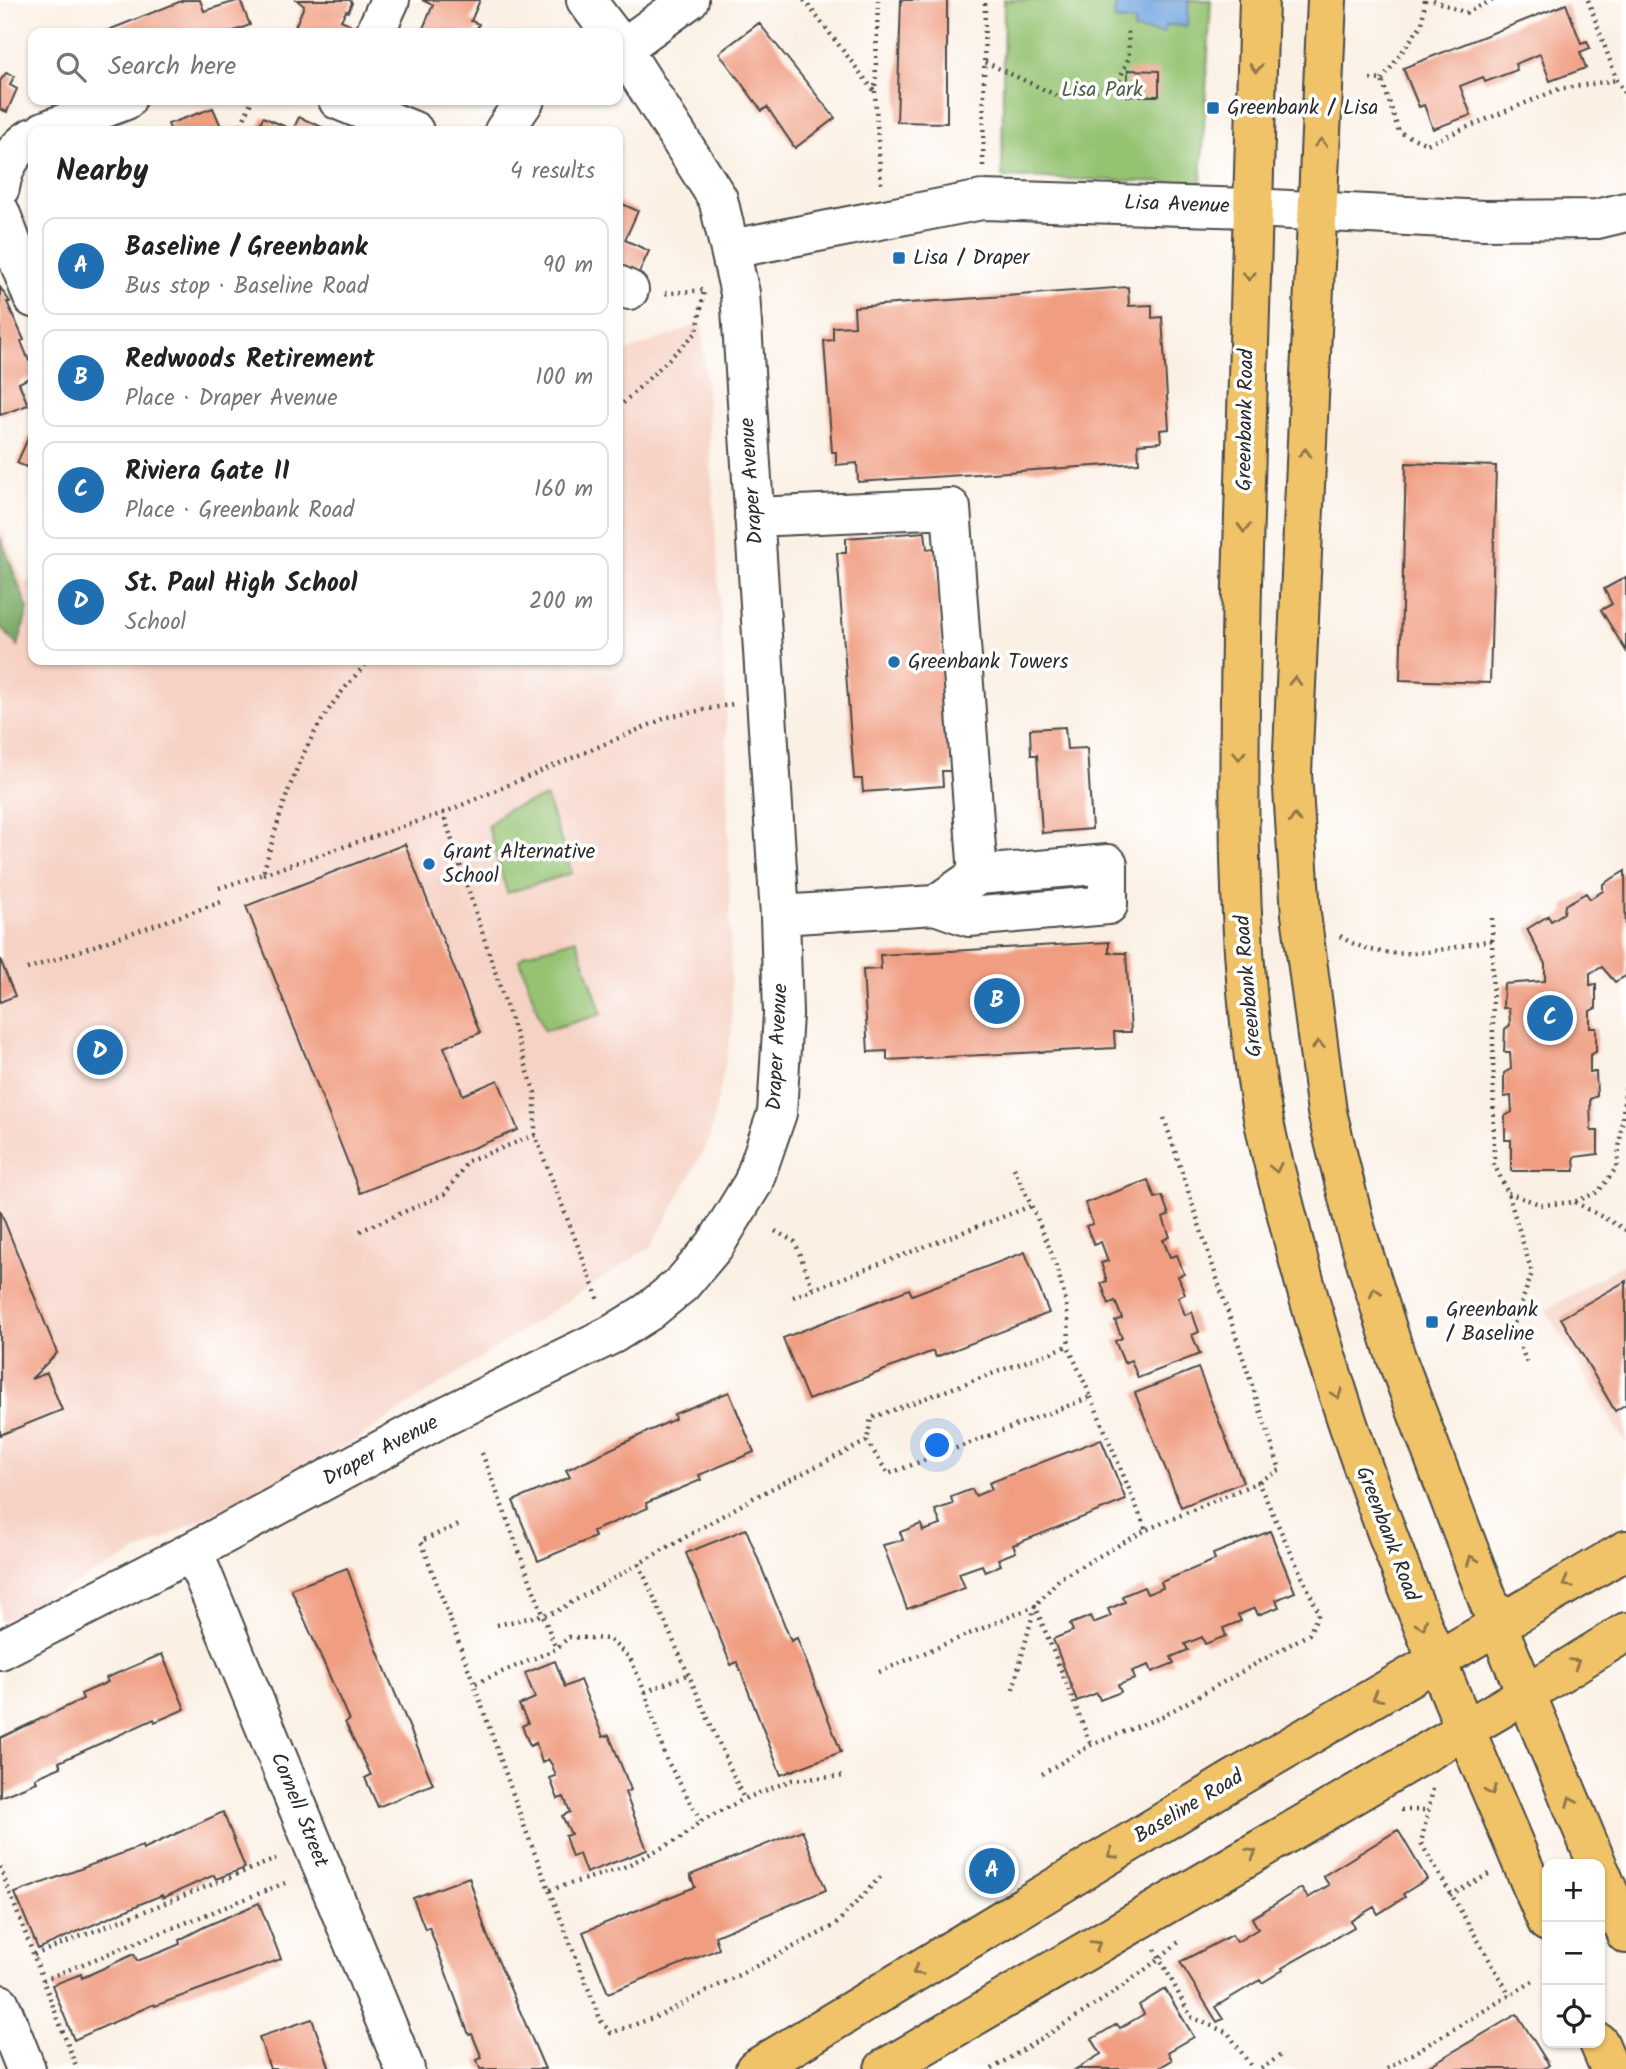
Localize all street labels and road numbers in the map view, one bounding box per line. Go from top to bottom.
street label: Lisa Avenue [1124,187,1231,223]
street label: Greenbank Road [1228,348,1264,491]
street label: Draper Avenue [731,416,773,546]
street label: Greenbank Road [1226,913,1272,1058]
street label: Draper Avenue [758,982,798,1111]
street label: Draper Avenue [317,1406,445,1495]
street label: Greenbank Road [1346,1462,1428,1607]
street label: Cornell Street [261,1747,337,1873]
street label: Baseline Road [1128,1761,1251,1853]

